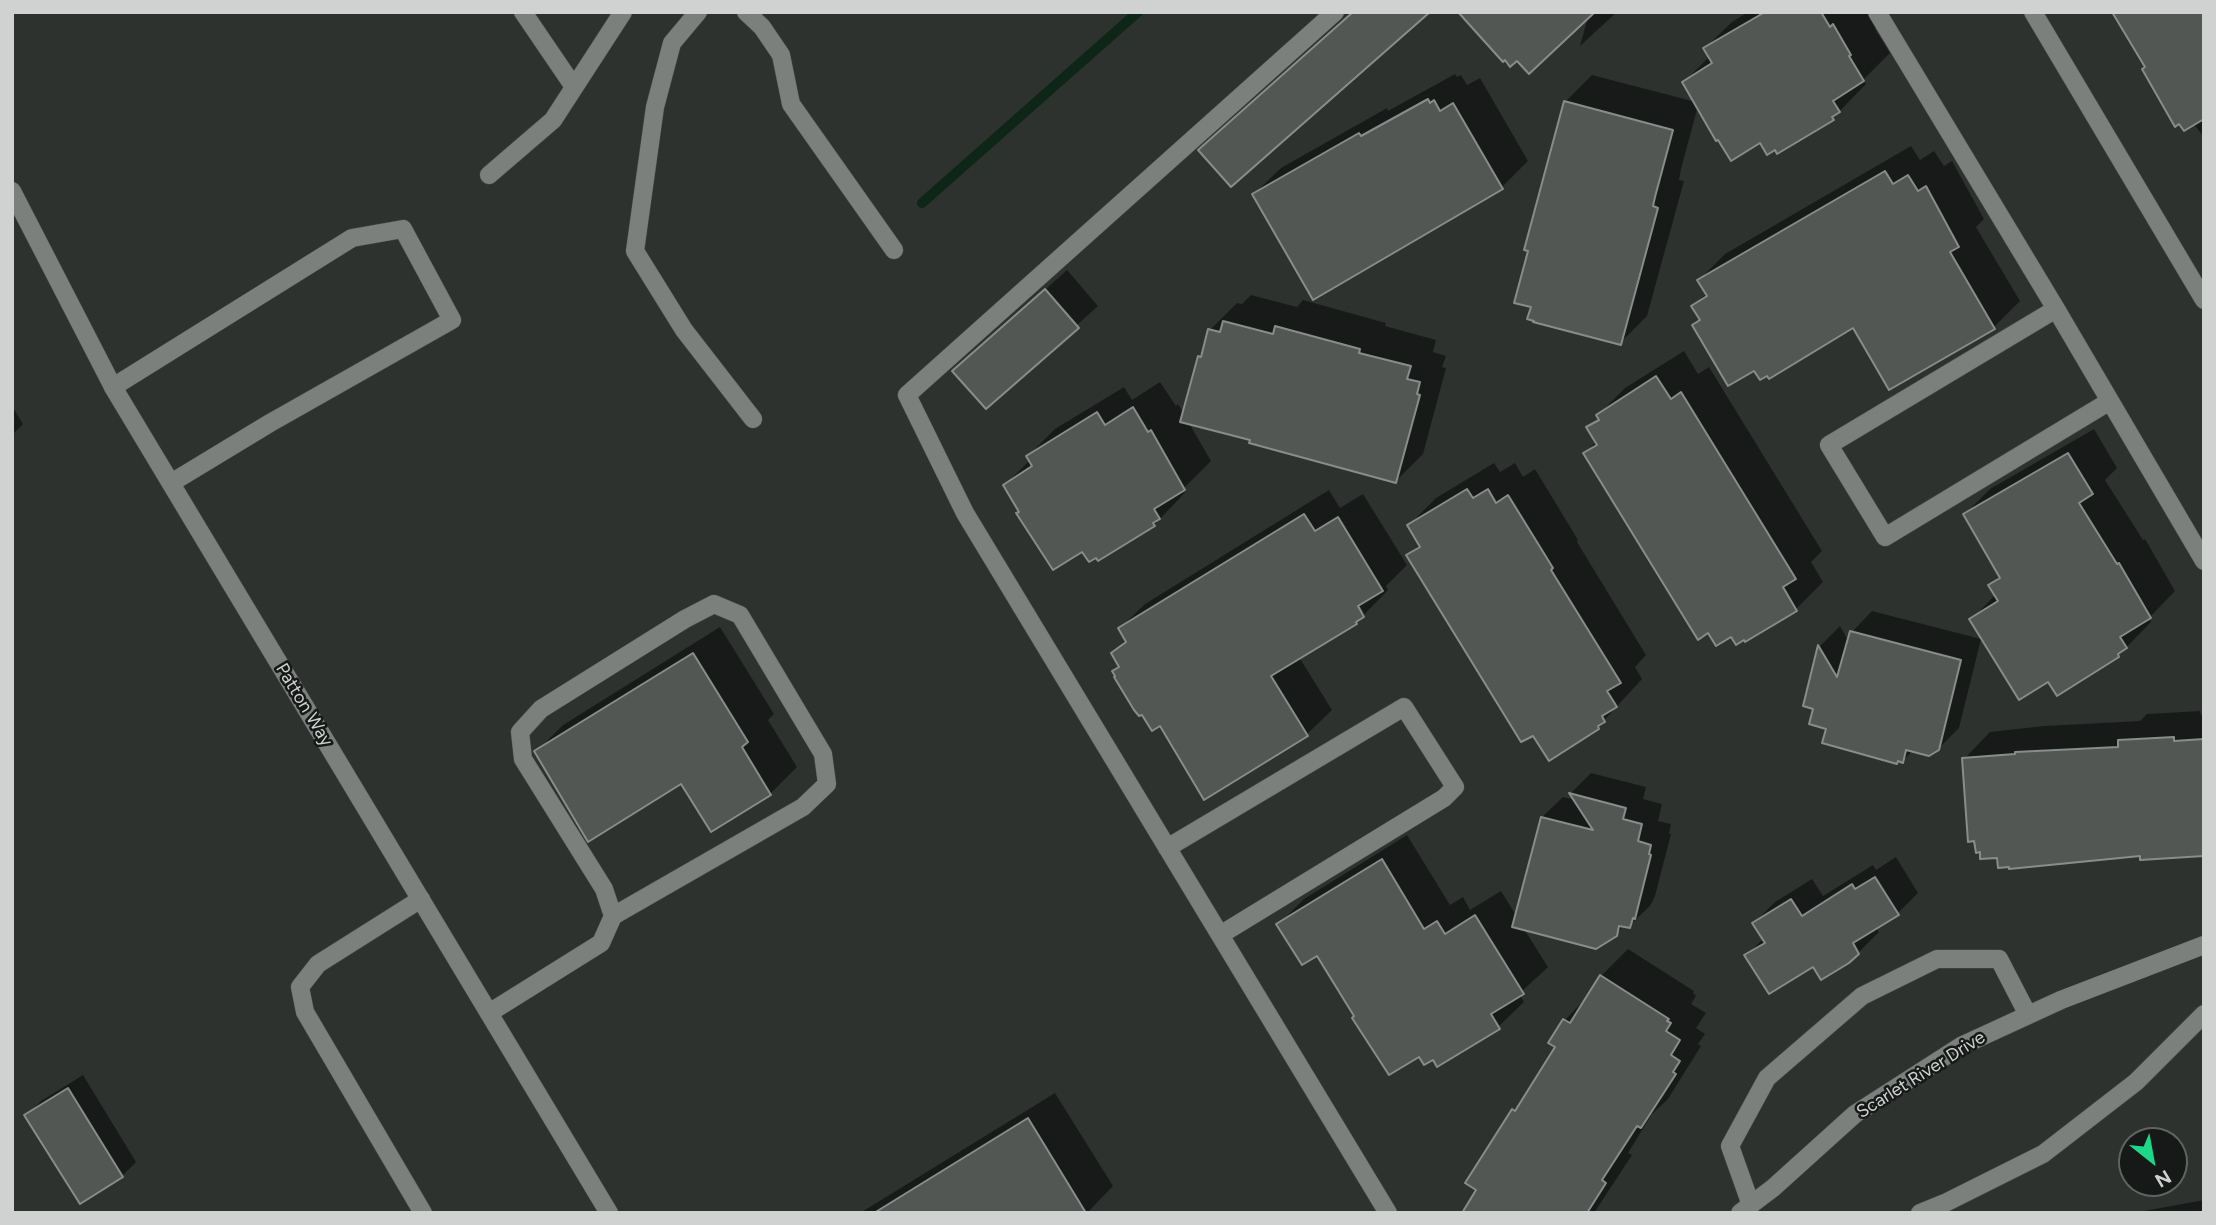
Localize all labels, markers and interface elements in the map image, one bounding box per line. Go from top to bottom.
street label: Patton Way [271,660,337,750]
street label: Scarlet River Drive [1853,1027,1989,1123]
north arrow [2118,1127,2188,1197]
text: N [2151,1165,2175,1192]

